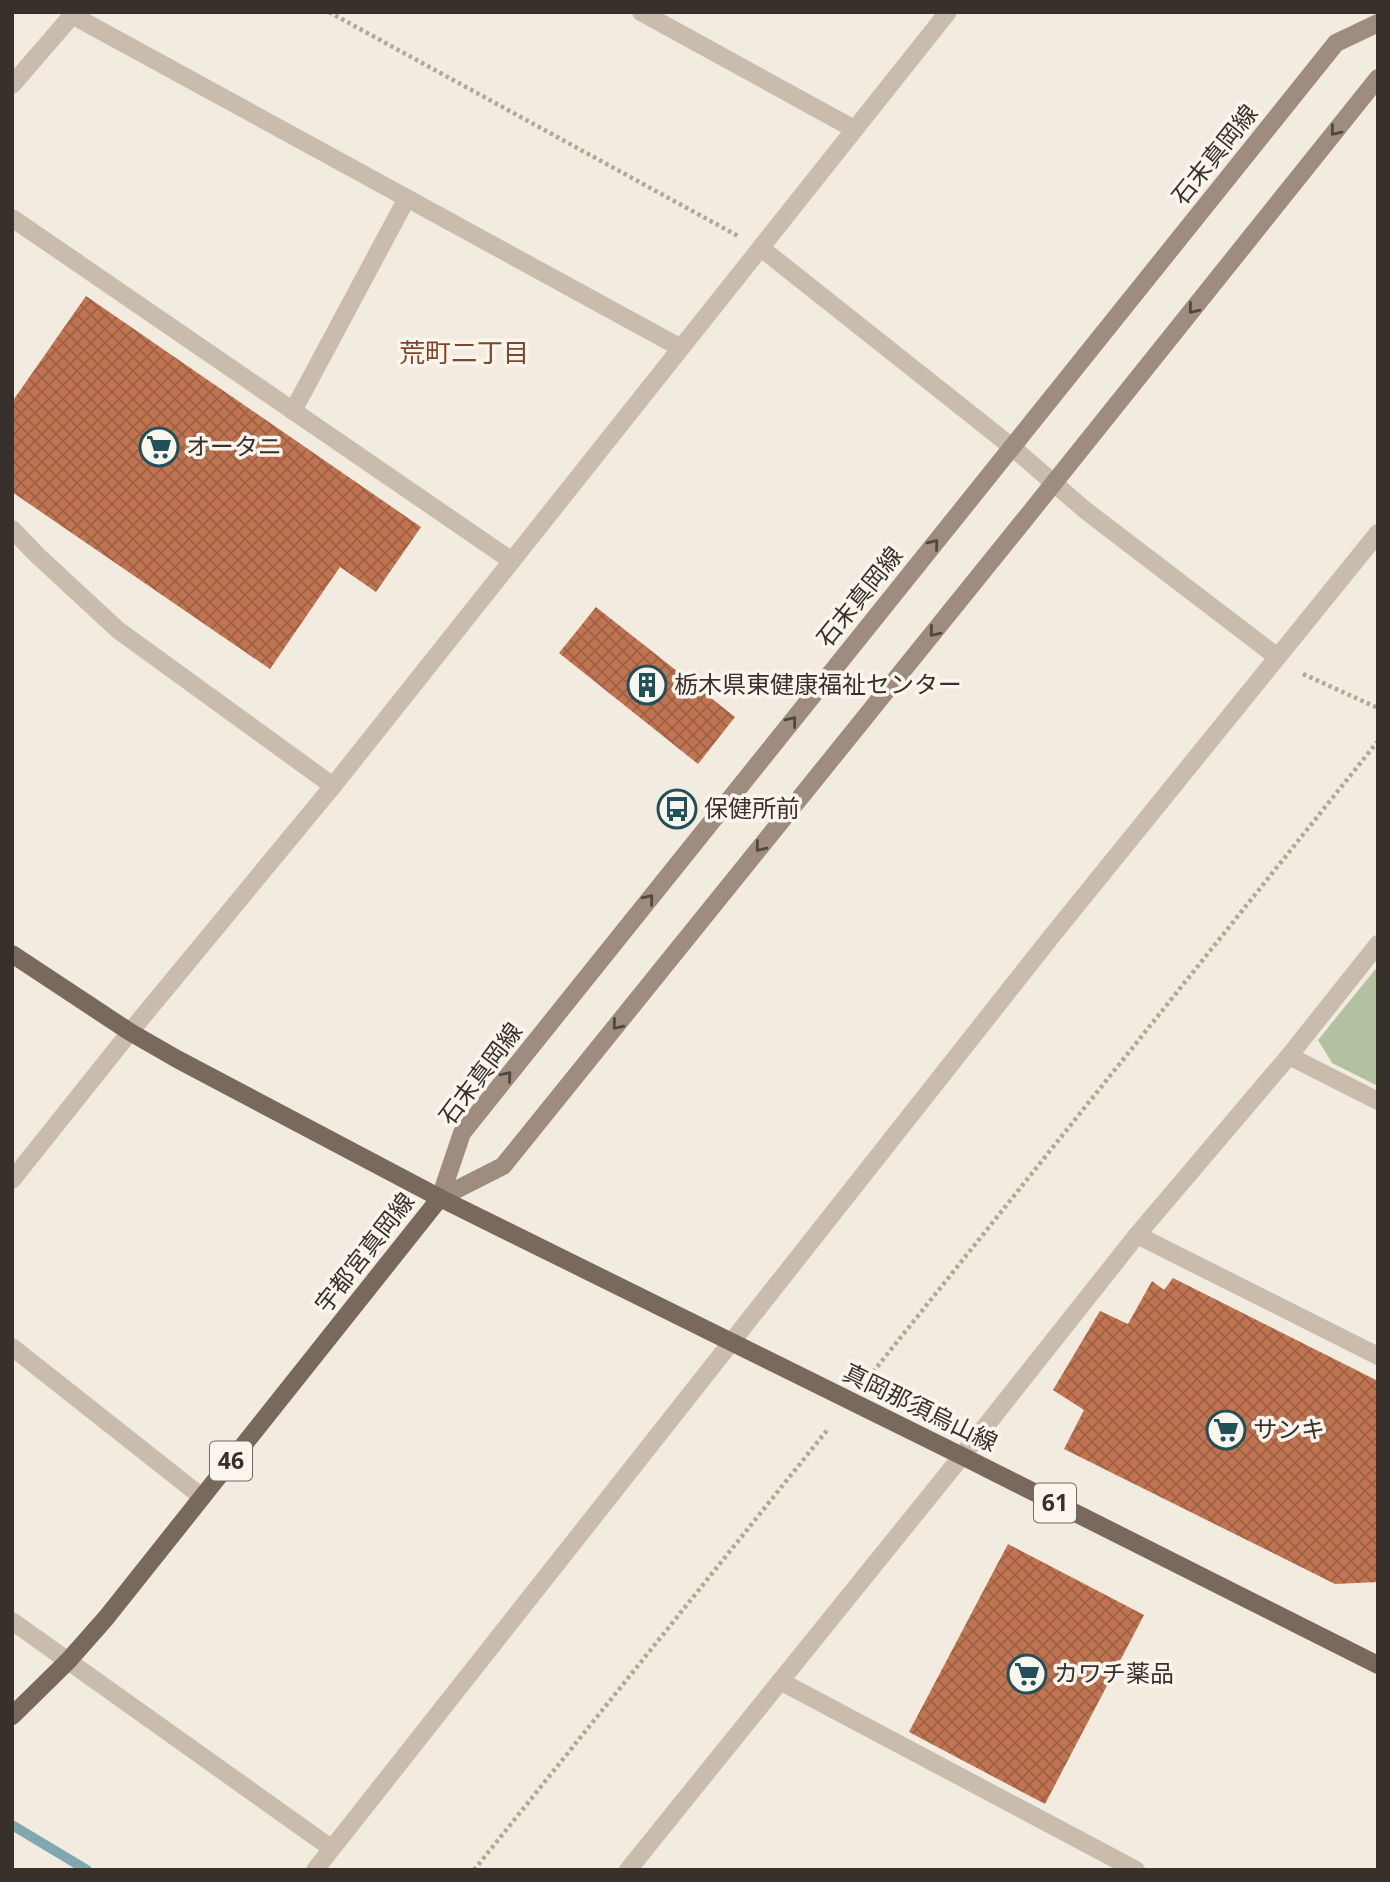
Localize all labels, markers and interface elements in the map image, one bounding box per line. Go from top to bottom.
street label: 石末真岡線 [1163,97,1264,211]
one-way arrow [1331,123,1344,135]
one-way arrow [1189,301,1202,313]
district label: 荒町二丁目 [399,334,529,370]
supermarket icon: オータニ [138,426,180,468]
place label: オータニ [186,429,282,462]
street label: 石末真岡線 [808,539,909,653]
one-way arrow [926,539,938,552]
one-way arrow [930,624,942,637]
building icon: 栃木県東健康福祉センター [626,664,668,706]
place label: 栃木県東健康福祉センター [674,667,962,700]
one-way arrow [783,716,796,729]
bus stop icon: 保健所前 [656,788,698,830]
place label: 保健所前 [704,791,800,824]
one-way arrow [756,839,768,852]
one-way arrow [641,894,654,906]
street label: 石末真岡線 [431,1015,529,1131]
one-way arrow [613,1017,626,1029]
one-way arrow [499,1071,511,1084]
street label: 宇都宮真岡線 [306,1185,421,1319]
street label: 真岡那須烏山線 [838,1355,1003,1458]
supermarket icon: サンキ [1205,1409,1247,1451]
place label: サンキ [1253,1412,1325,1445]
road number: 46 [210,1442,252,1480]
road number: 61 [1034,1484,1076,1522]
supermarket icon: カワチ薬品 [1006,1653,1048,1695]
place label: カワチ薬品 [1054,1656,1174,1689]

